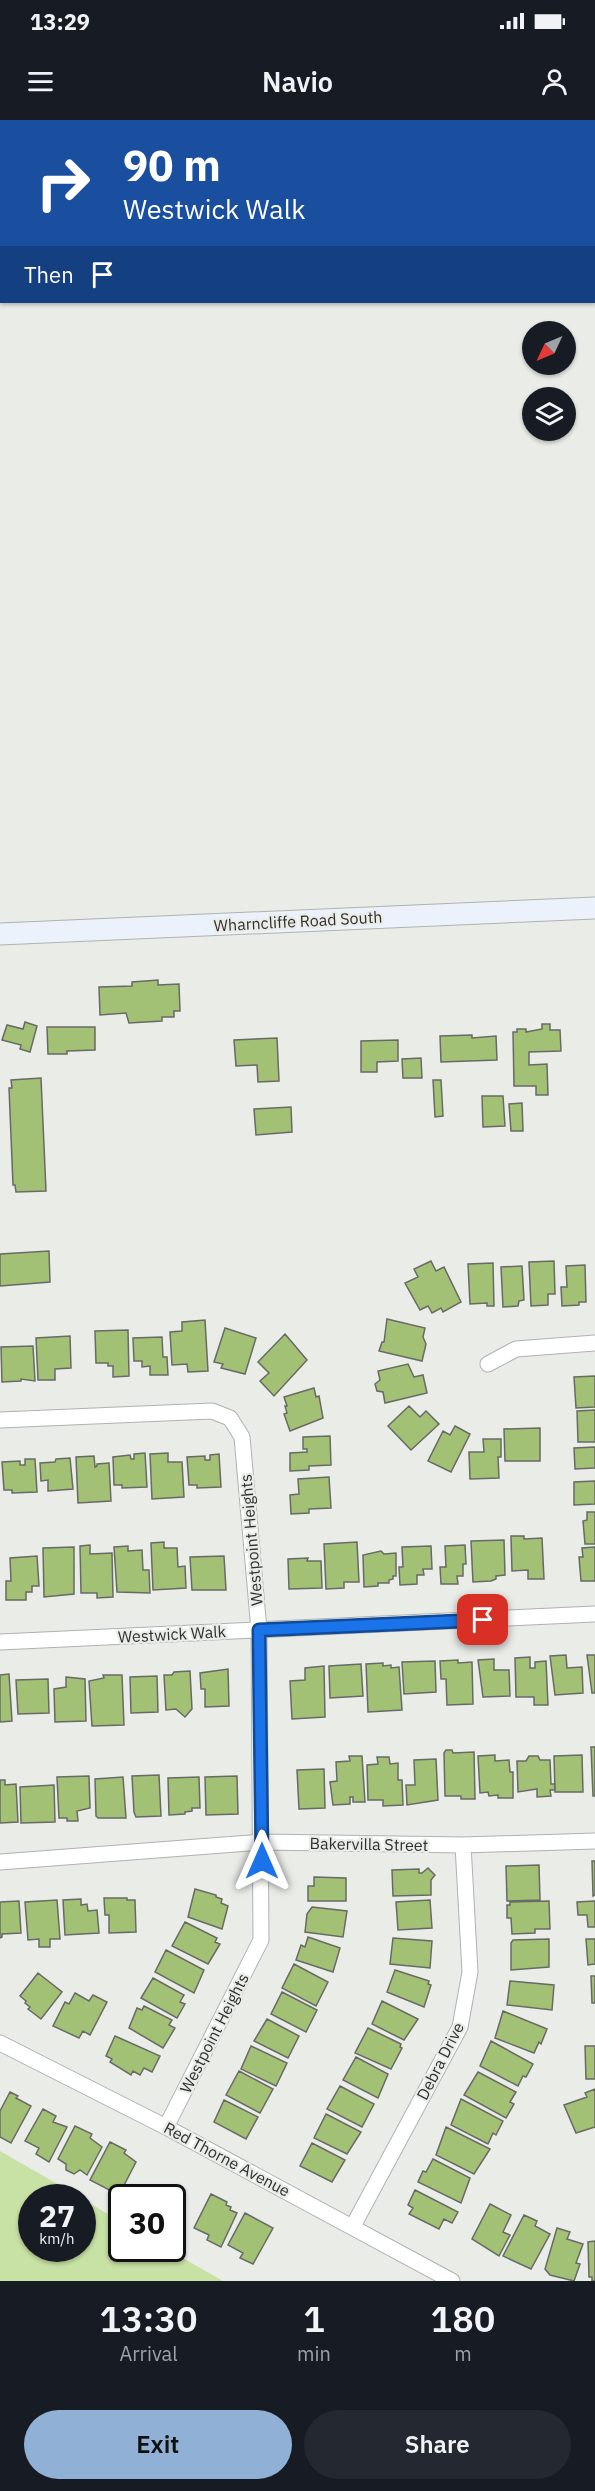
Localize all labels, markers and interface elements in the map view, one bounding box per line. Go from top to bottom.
text: 13:29 [30,7,90,36]
text: Navio [262,64,333,99]
icon: menu [24,65,57,98]
icon: person [538,65,571,98]
text: 90 m [123,138,221,193]
icon: right [24,144,102,222]
text: Westwick Walk [123,191,305,226]
icon: arrive [86,258,119,291]
text: Then [24,260,74,289]
north arrow [522,321,576,375]
map controls [522,321,576,441]
button: layers [522,387,576,441]
street label: Wharncliffe Road South [213,907,383,935]
street label: Westpoint Heights [235,1473,267,1607]
pin [457,1594,508,1645]
icon: arrive [466,1603,499,1636]
street label: Westwick Walk [118,1621,227,1647]
position arrow [230,1829,294,1893]
street label: Bakervilla Street [309,1833,429,1855]
street label: Westpoint Heights [175,1970,253,2096]
street label: Debra Drive [412,2019,468,2103]
street label: Red Thorne Avenue [161,2117,294,2201]
speed limit sign: 30 [108,2184,186,2262]
text: 27 [39,2196,75,2235]
text: km/h [39,2229,75,2248]
text: 13:30 [100,2295,198,2342]
text: 1 [303,2295,325,2342]
text: 180 [431,2295,495,2342]
text: Arrival [119,2340,178,2367]
text: min [297,2340,331,2367]
text: m [454,2340,472,2367]
button: Exit [24,2410,292,2479]
button: Share [304,2410,571,2479]

